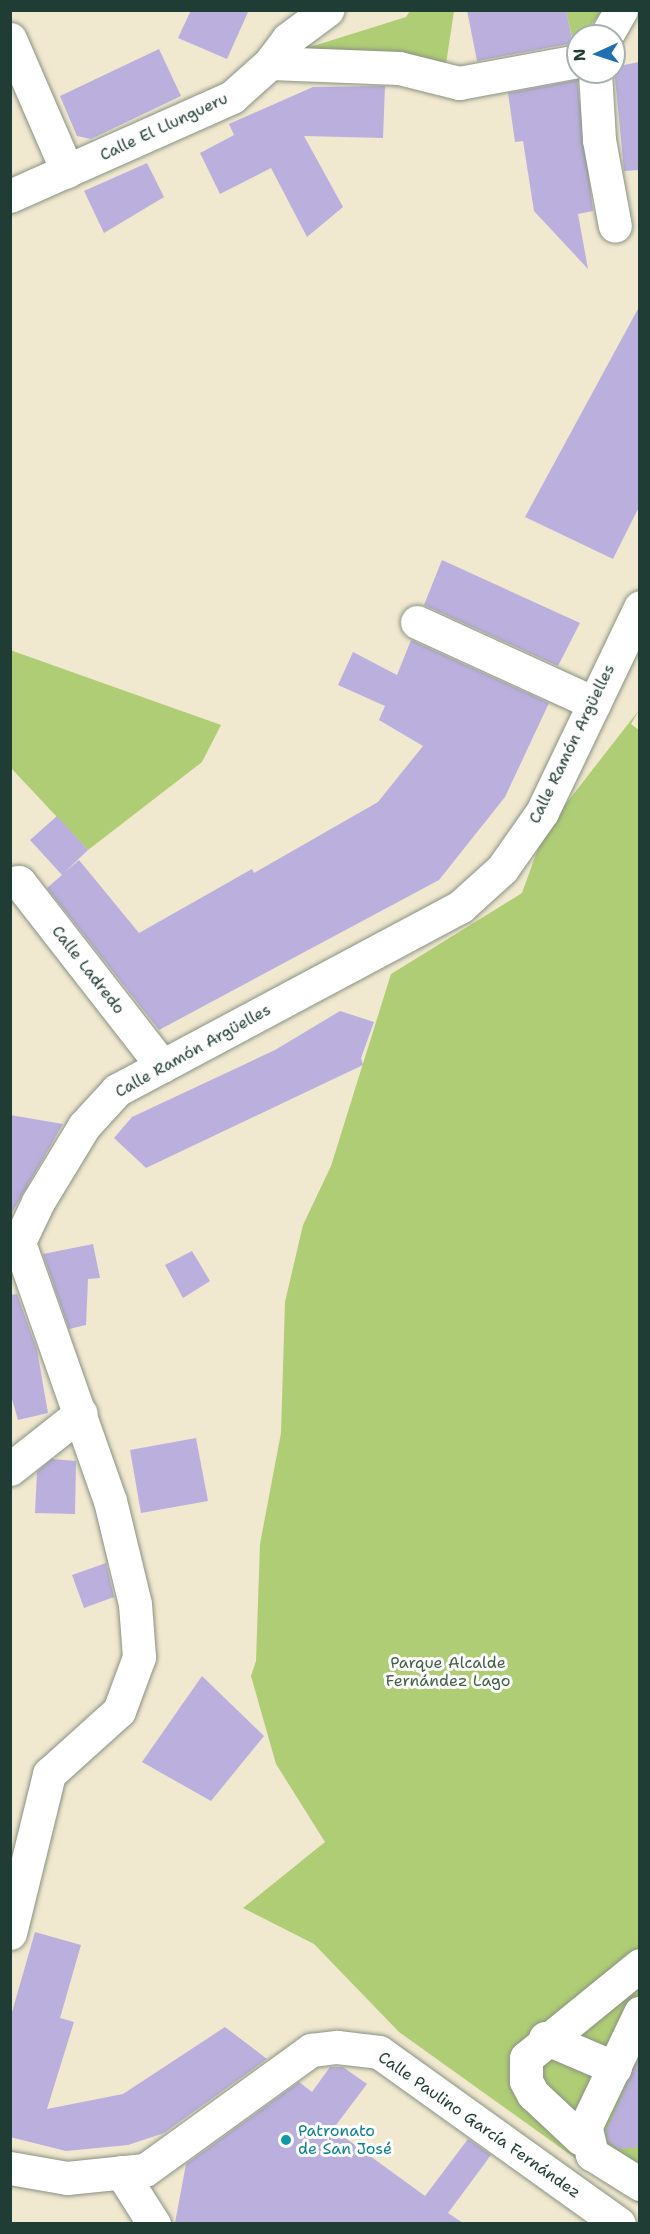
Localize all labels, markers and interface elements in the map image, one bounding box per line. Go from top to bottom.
north arrow [566,24,626,84]
text: N [569,48,590,62]
street label: Calle El Llungueru [97,89,231,165]
street label: Calle Ramón Argüelles [525,661,619,827]
street label: Calle Ladredo [47,922,129,1018]
street label: Calle Ramón Argüelles [112,1000,274,1102]
park label: Parque Alcalde Fernández Lago [385,1653,511,1691]
street label: Calle Paulino García Fernández [374,2048,584,2202]
place label: Patronato de San José [298,2121,392,2159]
marker: Patronato de San José [279,2133,293,2147]

